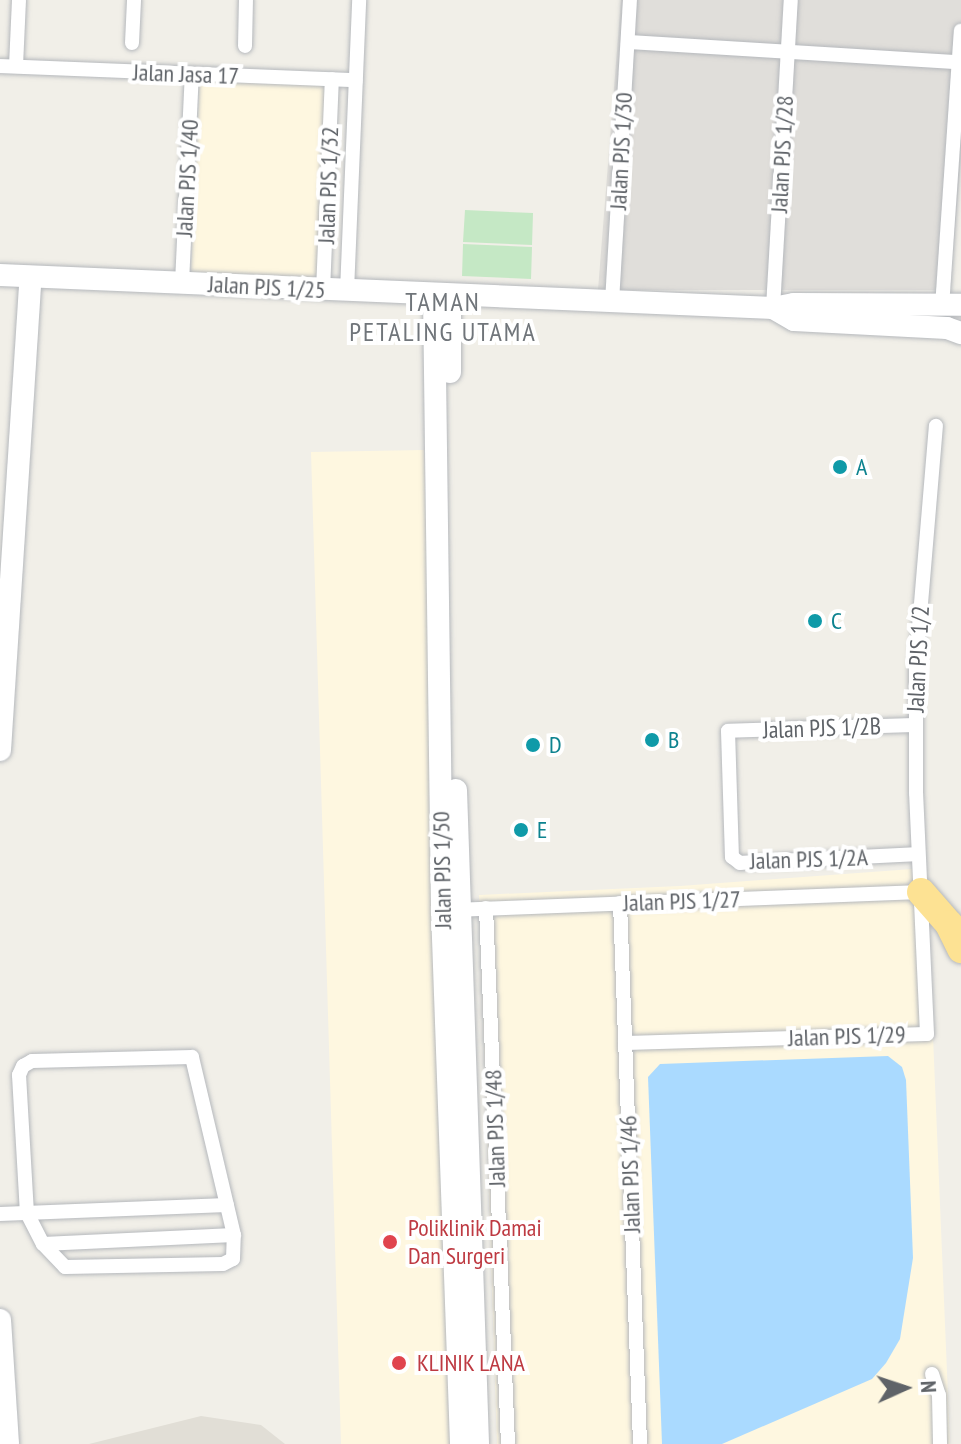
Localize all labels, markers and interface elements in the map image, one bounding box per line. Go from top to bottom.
street label: Jalan Jasa 17 [133,58,239,90]
street label: Jalan PJS 1/30 [604,92,638,210]
street label: Jalan PJS 1/28 [765,95,799,213]
street label: Jalan PJS 1/40 [170,119,204,237]
street label: Jalan PJS 1/32 [312,126,344,244]
street label: Jalan PJS 1/25 [208,270,326,304]
district label: TAMAN PETALING UTAMA [349,286,537,348]
place label: A [856,453,867,481]
marker: A [831,458,849,476]
street label: Jalan PJS 1/2 [901,605,935,713]
place label: C [831,607,842,635]
marker: C [806,612,824,630]
street label: Jalan PJS 1/2B [762,712,882,744]
place label: B [668,726,679,754]
place label: D [549,731,562,759]
marker: B [643,731,661,749]
marker: D [524,736,542,754]
street label: Jalan PJS 1/50 [427,811,457,929]
place label: E [537,816,547,844]
marker: E [512,821,530,839]
street label: Jalan PJS 1/2A [749,843,869,875]
street label: Jalan PJS 1/27 [623,885,741,917]
street label: Jalan PJS 1/29 [788,1020,906,1052]
street label: Jalan PJS 1/48 [479,1069,511,1187]
street label: Jalan PJS 1/46 [614,1115,646,1233]
place label: Poliklinik Damai Dan Surgeri [408,1214,542,1270]
marker: Poliklinik Damai Dan Surgeri [379,1231,401,1253]
north arrow [865,1348,945,1428]
place label: KLINIK LANA [417,1349,526,1377]
marker: KLINIK LANA [388,1352,410,1374]
text: N [915,1380,943,1393]

